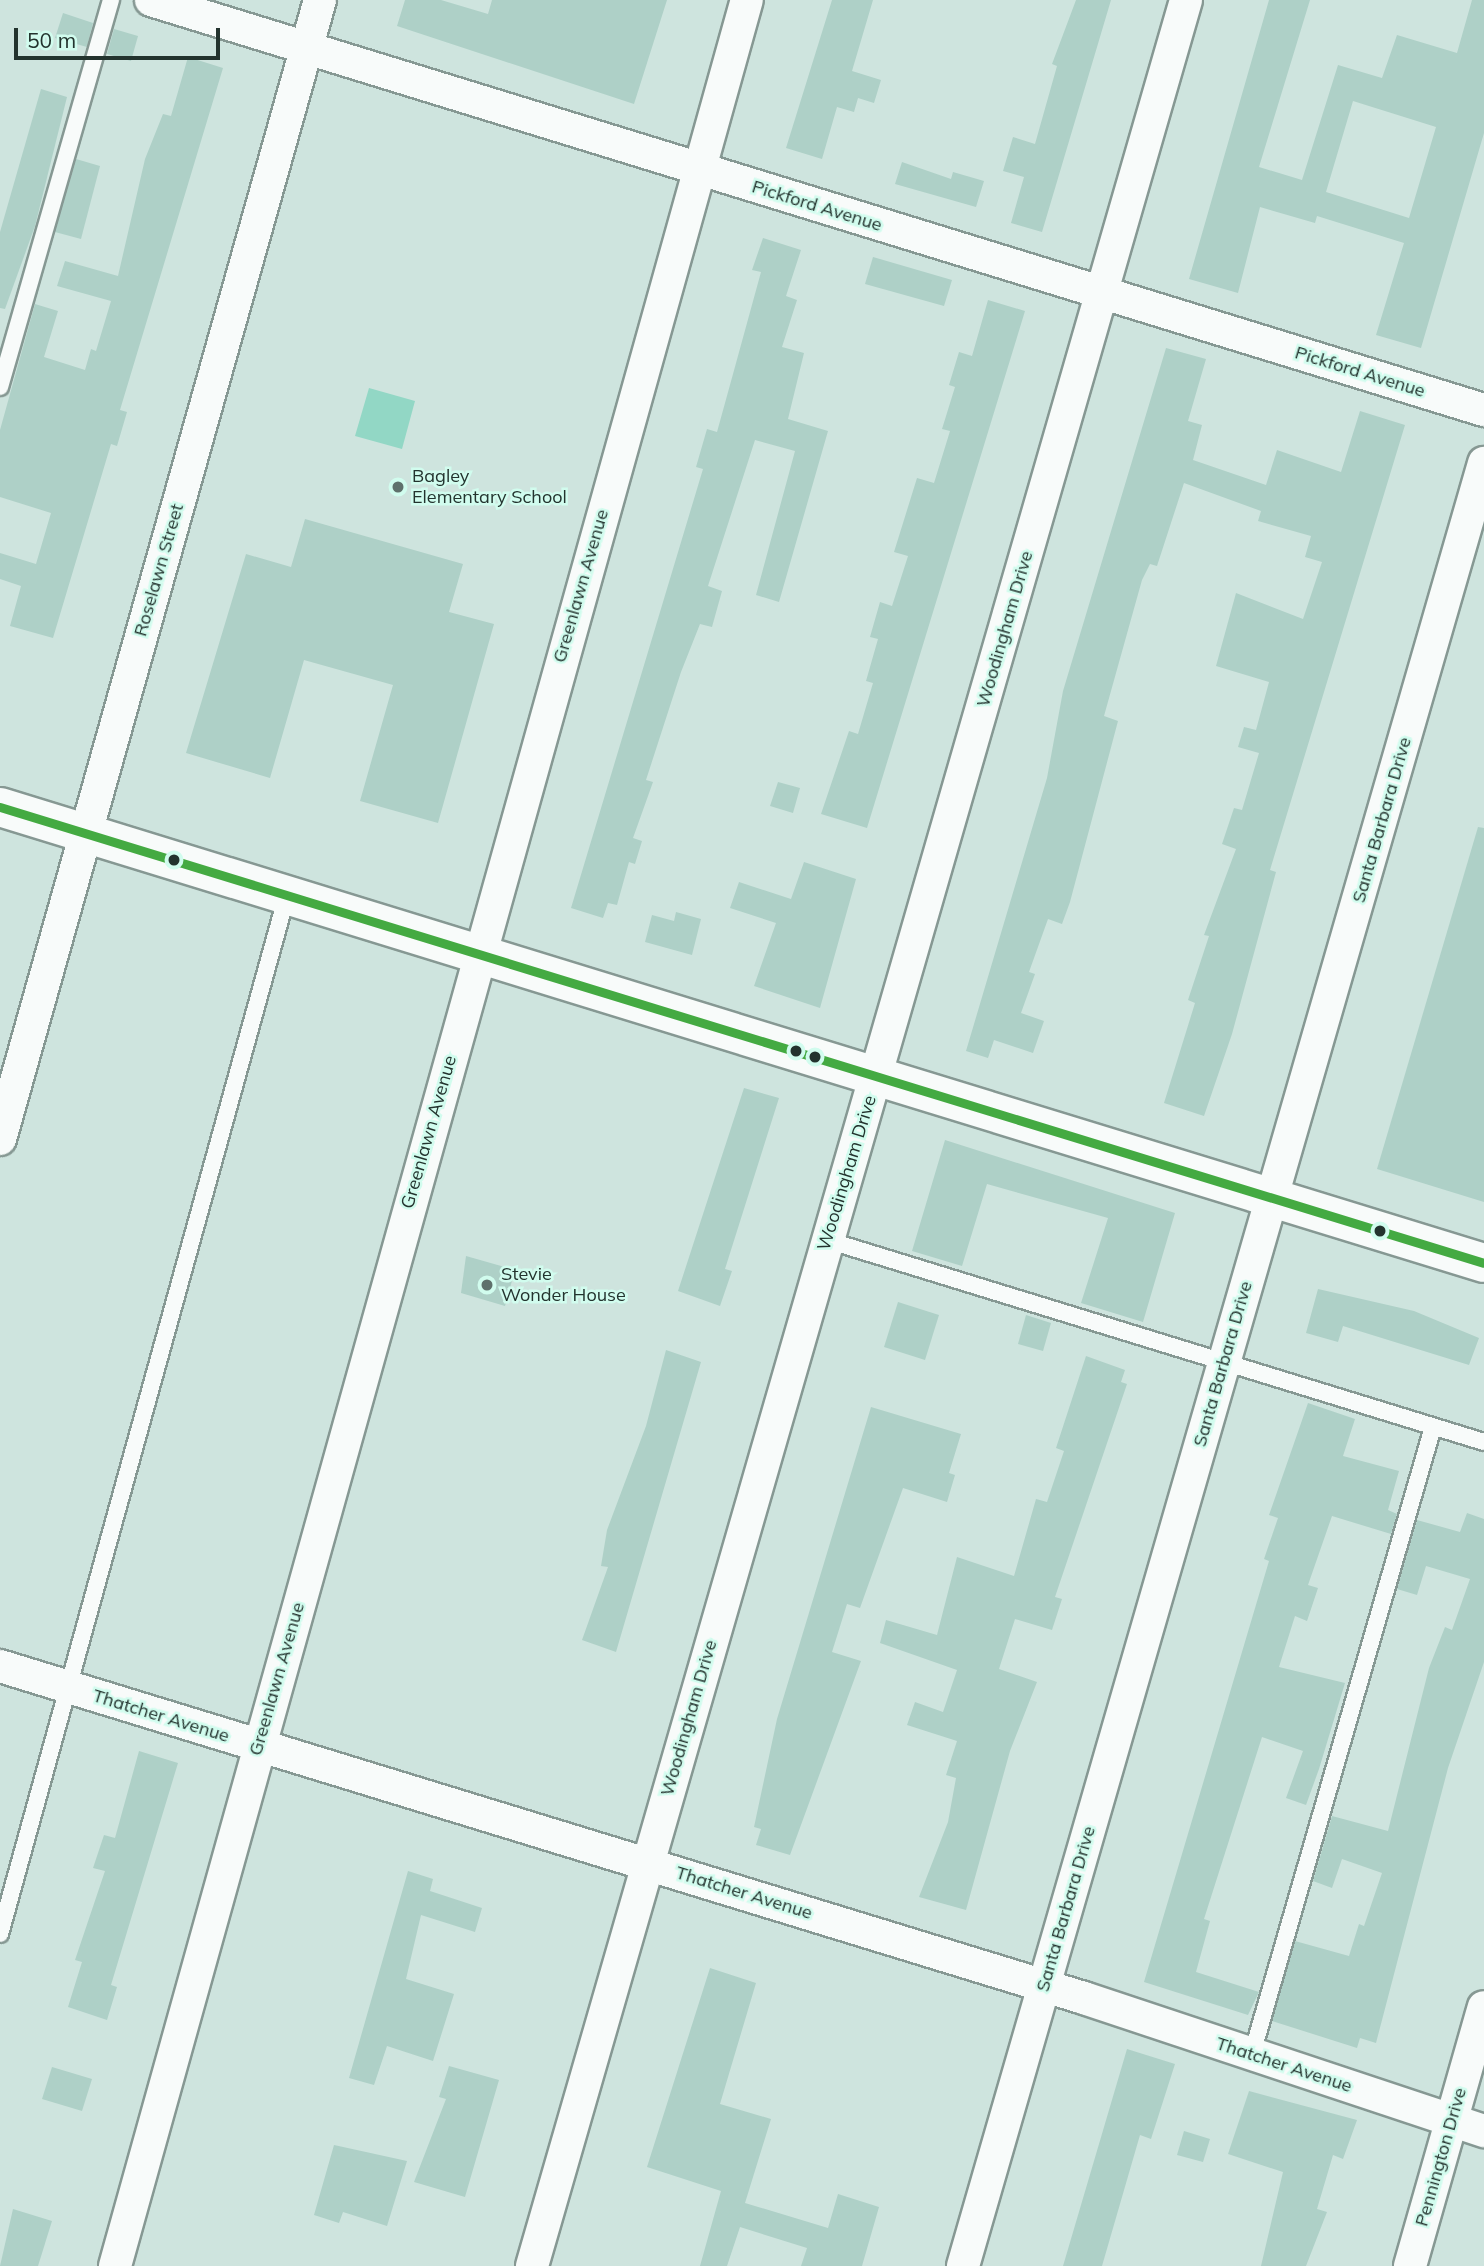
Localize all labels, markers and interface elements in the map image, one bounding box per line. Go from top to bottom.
scale bar [18,14,224,58]
text: 50 m [27,27,76,53]
street label: Pickford Avenue [749,176,885,236]
street label: Pickford Avenue [1292,342,1428,402]
place label: Bagley Elementary School [412,466,567,508]
marker: Bagley Elementary School [390,479,406,495]
street label: Roselawn Street [130,501,188,639]
street label: Greenlawn Avenue [549,507,613,665]
street label: Woodingham Drive [972,548,1038,710]
street label: Santa Barbara Drive [1348,735,1416,905]
unlabelled marker [167,853,181,867]
unlabelled marker [789,1044,803,1058]
unlabelled marker [808,1050,822,1064]
street label: Greenlawn Avenue [397,1053,461,1211]
street label: Woodingham Drive [813,1093,881,1253]
unlabelled marker [1373,1224,1387,1238]
place label: Stevie Wonder House [501,1264,626,1306]
marker: Stevie Wonder House [479,1277,495,1293]
street label: Santa Barbara Drive [1189,1279,1257,1449]
street label: Greenlawn Avenue [245,1600,309,1758]
street label: Woodingham Drive [656,1637,722,1799]
street label: Thatcher Avenue [90,1685,232,1747]
street label: Santa Barbara Drive [1032,1824,1100,1994]
street label: Thatcher Avenue [673,1862,815,1924]
street label: Thatcher Avenue [1213,2033,1355,2097]
street label: Pennington Drive [1411,2085,1471,2229]

